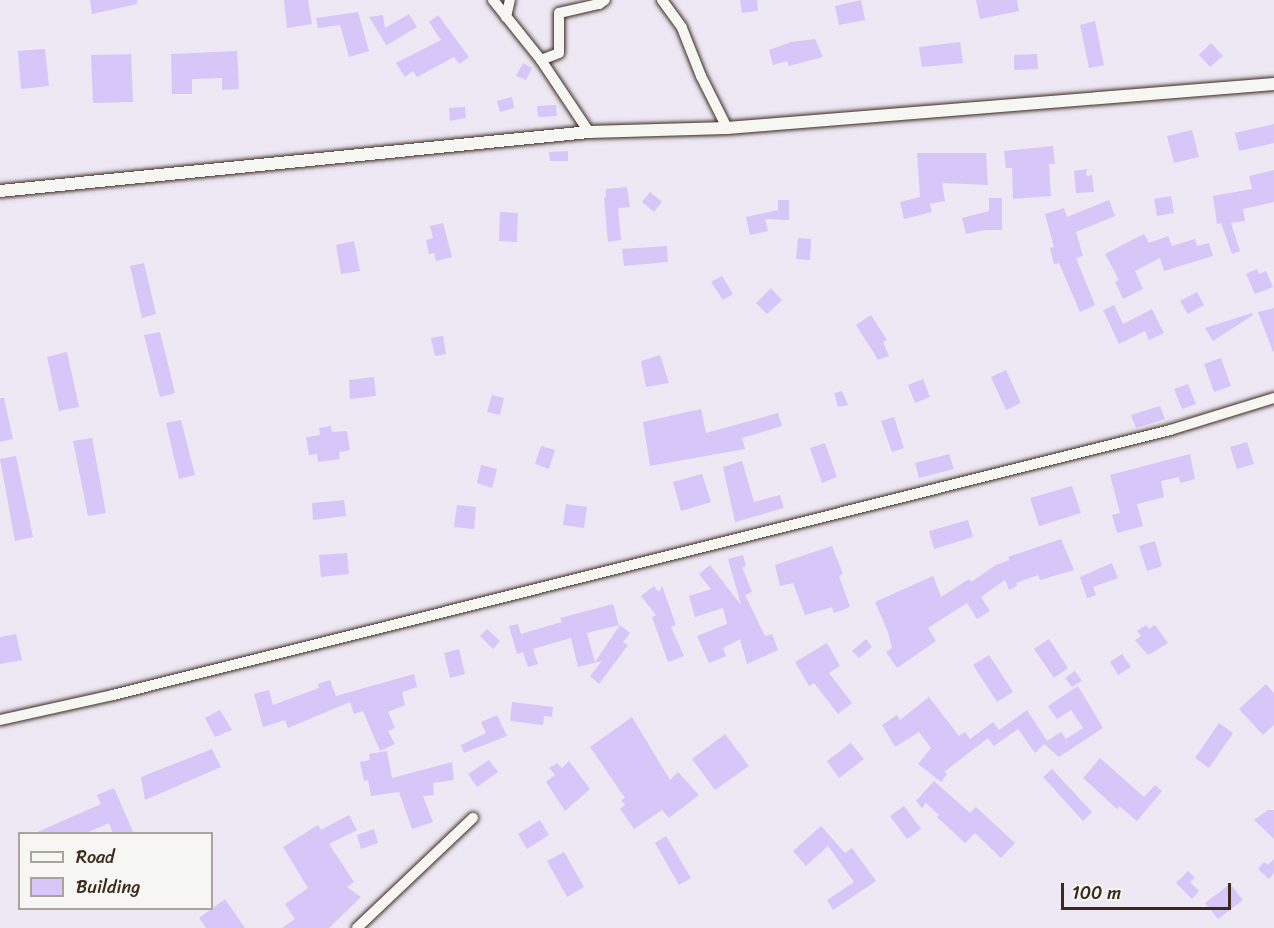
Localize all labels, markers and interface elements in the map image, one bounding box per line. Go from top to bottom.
legend [18,832,213,910]
text: Road [76,841,115,873]
text: Building [76,871,140,903]
scale bar [1064,871,1234,909]
text: 100 m [1072,877,1121,909]

